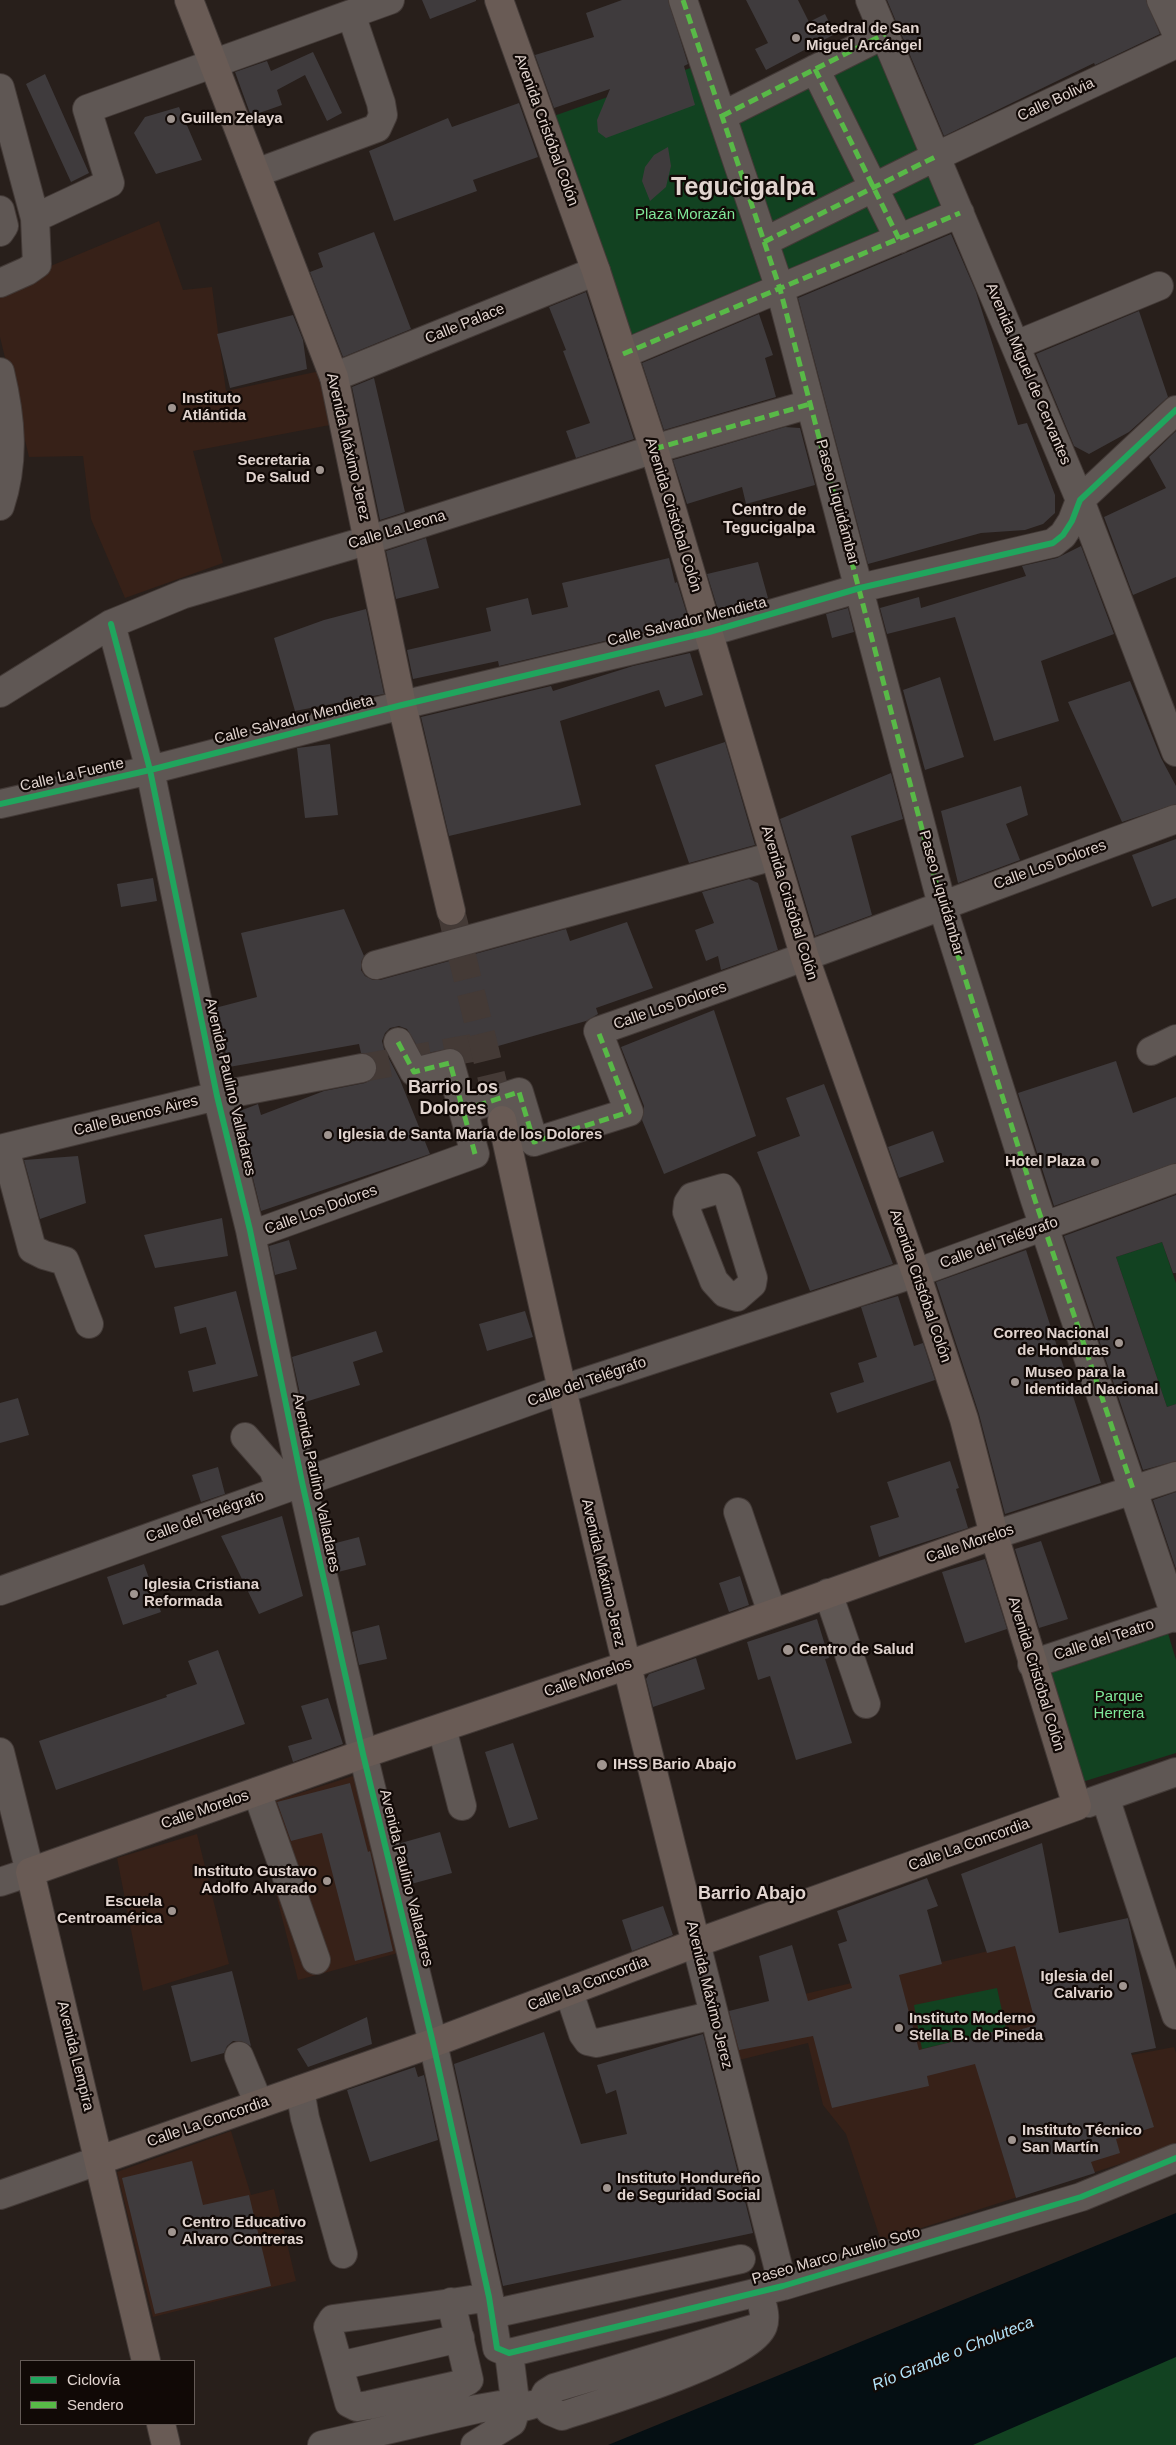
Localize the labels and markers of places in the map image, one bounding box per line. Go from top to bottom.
place label: Catedral de San Miguel Arcángel [806,20,922,55]
marker: Catedral de San Miguel Arcángel [790,32,802,44]
place label: Guillen Zelaya [181,110,283,128]
marker: Guillen Zelaya [165,113,177,125]
place label: Instituto Atlántida [182,390,246,425]
marker: Instituto Atlántida [166,402,178,414]
place label: Secretaria De Salud [237,452,310,487]
marker: Secretaria De Salud [314,464,326,476]
place label: Iglesia de Santa María de los Dolores [338,1126,602,1144]
marker: Iglesia de Santa María de los Dolores [322,1129,334,1141]
place label: Hotel Plaza [1005,1153,1085,1171]
marker: Hotel Plaza [1089,1156,1101,1168]
place label: Correo Nacional de Honduras [993,1325,1109,1360]
marker: Correo Nacional de Honduras [1113,1337,1125,1349]
place label: Museo para la Identidad Nacional [1025,1364,1158,1399]
marker: Museo para la Identidad Nacional [1009,1376,1021,1388]
place label: Iglesia Cristiana Reformada [144,1576,259,1611]
marker: Iglesia Cristiana Reformada [128,1588,140,1600]
place label: Centro de Salud [799,1641,914,1659]
marker: Centro de Salud [781,1643,795,1657]
place label: IHSS Bario Abajo [613,1756,736,1774]
marker: IHSS Bario Abajo [595,1758,609,1772]
place label: Instituto Gustavo Adolfo Alvarado [194,1863,317,1898]
marker: Instituto Gustavo Adolfo Alvarado [321,1875,333,1887]
place label: Escuela Centroamérica [57,1893,162,1928]
marker: Escuela Centroamérica [166,1905,178,1917]
place label: Iglesia del Calvario [1040,1968,1113,2003]
marker: Iglesia del Calvario [1117,1980,1129,1992]
place label: Instituto Moderno Stella B. de Pineda [909,2010,1043,2045]
marker: Instituto Moderno Stella B. de Pineda [893,2022,905,2034]
place label: Instituto Técnico San Martín [1022,2122,1142,2157]
marker: Instituto Técnico San Martín [1006,2134,1018,2146]
place label: Instituto Hondureño de Seguridad Social [617,2170,760,2205]
marker: Instituto Hondureño de Seguridad Social [601,2182,613,2194]
place label: Centro Educativo Alvaro Contreras [182,2214,306,2249]
marker: Centro Educativo Alvaro Contreras [166,2226,178,2238]

